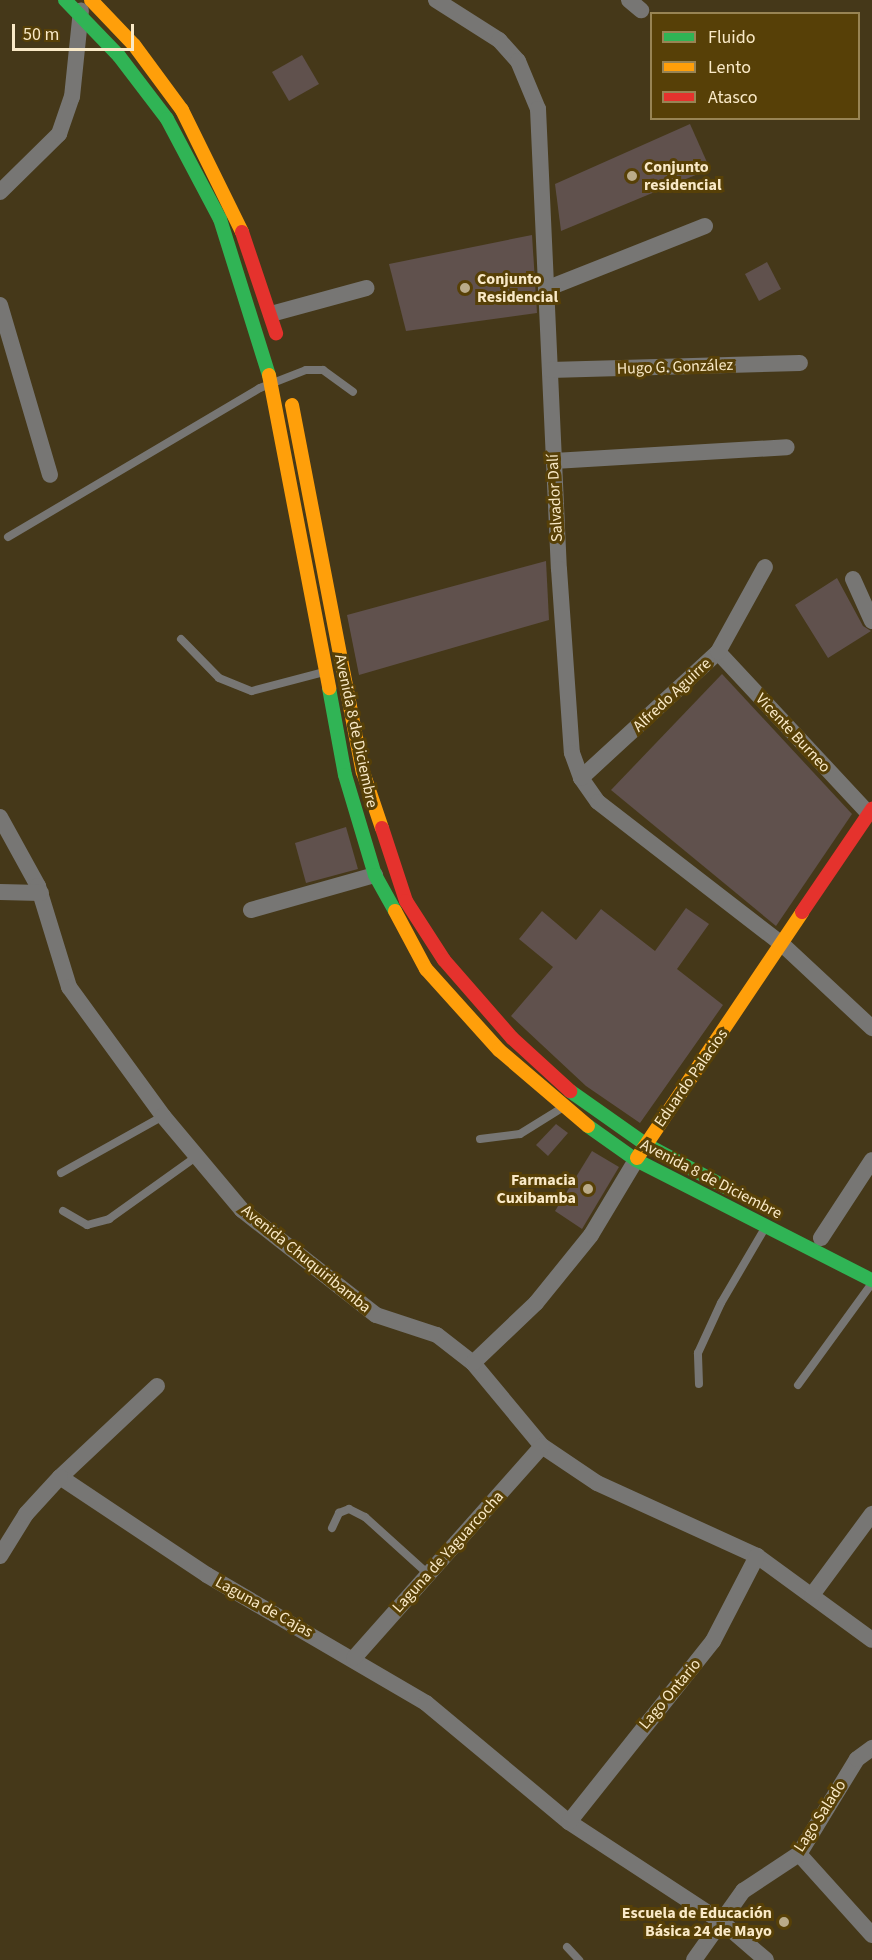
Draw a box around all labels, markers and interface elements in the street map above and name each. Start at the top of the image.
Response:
scale bar [15,12,136,50]
legend [650,12,860,120]
text: 50 m [23,22,59,47]
text: Fluido [708,25,755,50]
text: Lento [708,55,751,80]
text: Atasco [708,85,757,110]
place label: Conjunto residencial [644,157,722,195]
marker: Conjunto residencial [625,169,639,183]
place label: Conjunto Residencial [477,269,558,307]
marker: Conjunto Residencial [458,281,472,295]
street label: Hugo G. González [616,355,734,379]
street label: Salvador Dalí [543,453,567,543]
street label: Avenida 8 de Diciembre [330,653,382,809]
street label: Alfredo Aguirre [629,654,715,736]
street label: Vicente Burneo [751,689,835,777]
street label: Eduardo Palacios [650,1025,732,1131]
street label: Avenida 8 de Diciembre [637,1135,785,1223]
place label: Farmacia Cuxibamba [497,1170,576,1208]
marker: Farmacia Cuxibamba [581,1182,595,1196]
street label: Avenida Chuquiribamba [237,1201,375,1317]
street label: Laguna de Yaguarcocha [388,1487,508,1617]
street label: Laguna de Cajas [212,1572,316,1642]
street label: Lago Ontario [635,1655,705,1733]
street label: Lago Salado [790,1776,850,1856]
place label: Escuela de Educación Básica 24 de Mayo [622,1903,772,1941]
marker: Escuela de Educación Básica 24 de Mayo [777,1915,791,1929]

